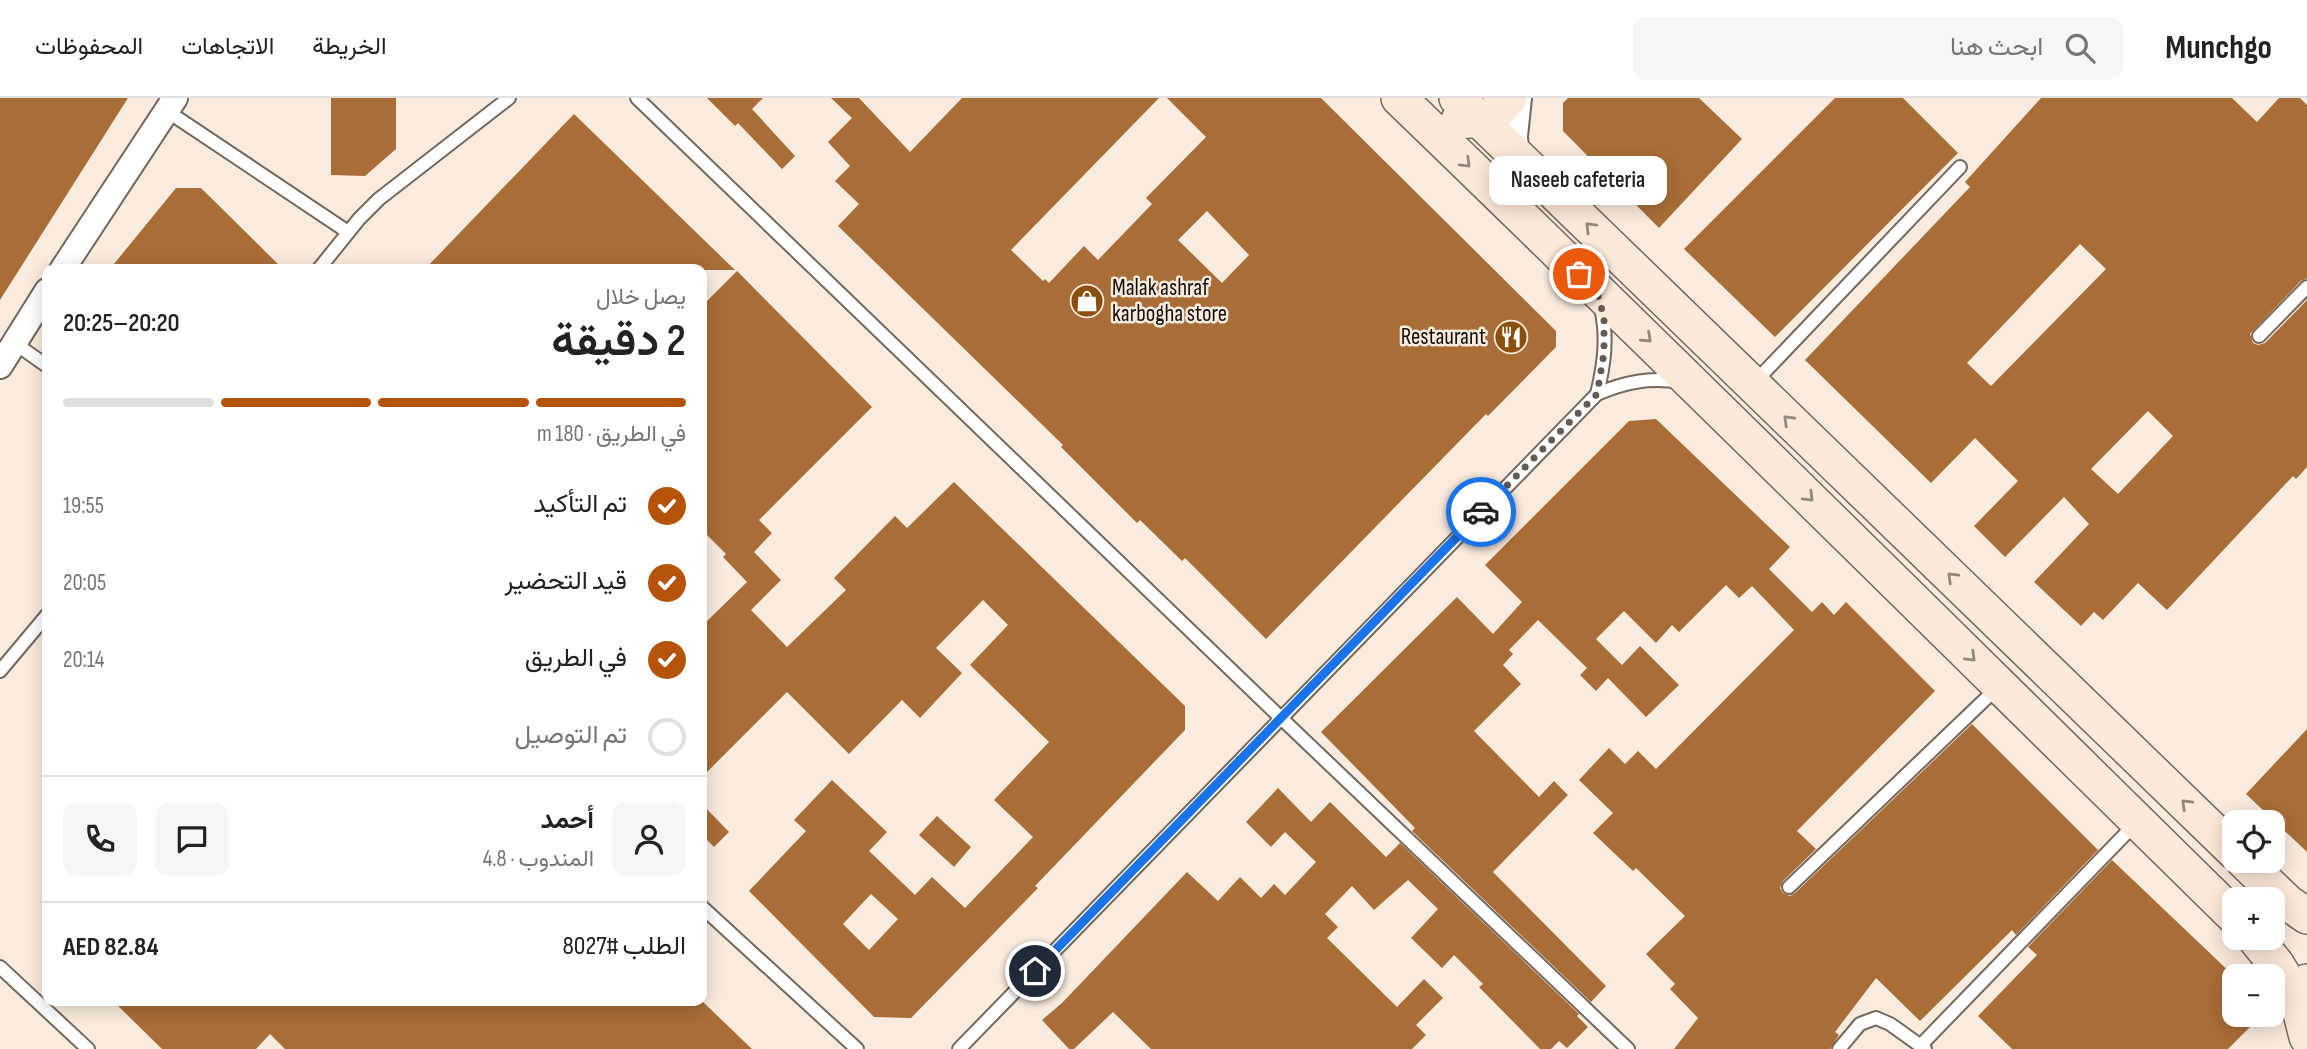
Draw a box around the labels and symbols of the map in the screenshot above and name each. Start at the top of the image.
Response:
one-way arrow [1457,154,1470,167]
callout: Naseeb cafeteria [1490,155,1668,204]
one-way arrow [1585,222,1598,235]
pin [1549,244,1609,304]
place label: Malak ashraf karbogha store [1112,274,1227,328]
shop icon: Malak ashraf karbogha store [1068,282,1106,320]
restaurant icon: Restaurant [1492,318,1530,356]
place label: Restaurant [1401,323,1486,351]
one-way arrow [1638,330,1651,343]
one-way arrow [1784,415,1797,428]
courier [1446,477,1516,547]
one-way arrow [1801,489,1814,502]
one-way arrow [1947,573,1960,586]
one-way arrow [1963,649,1976,662]
one-way arrow [2181,800,2194,813]
pin [1005,941,1065,1001]

